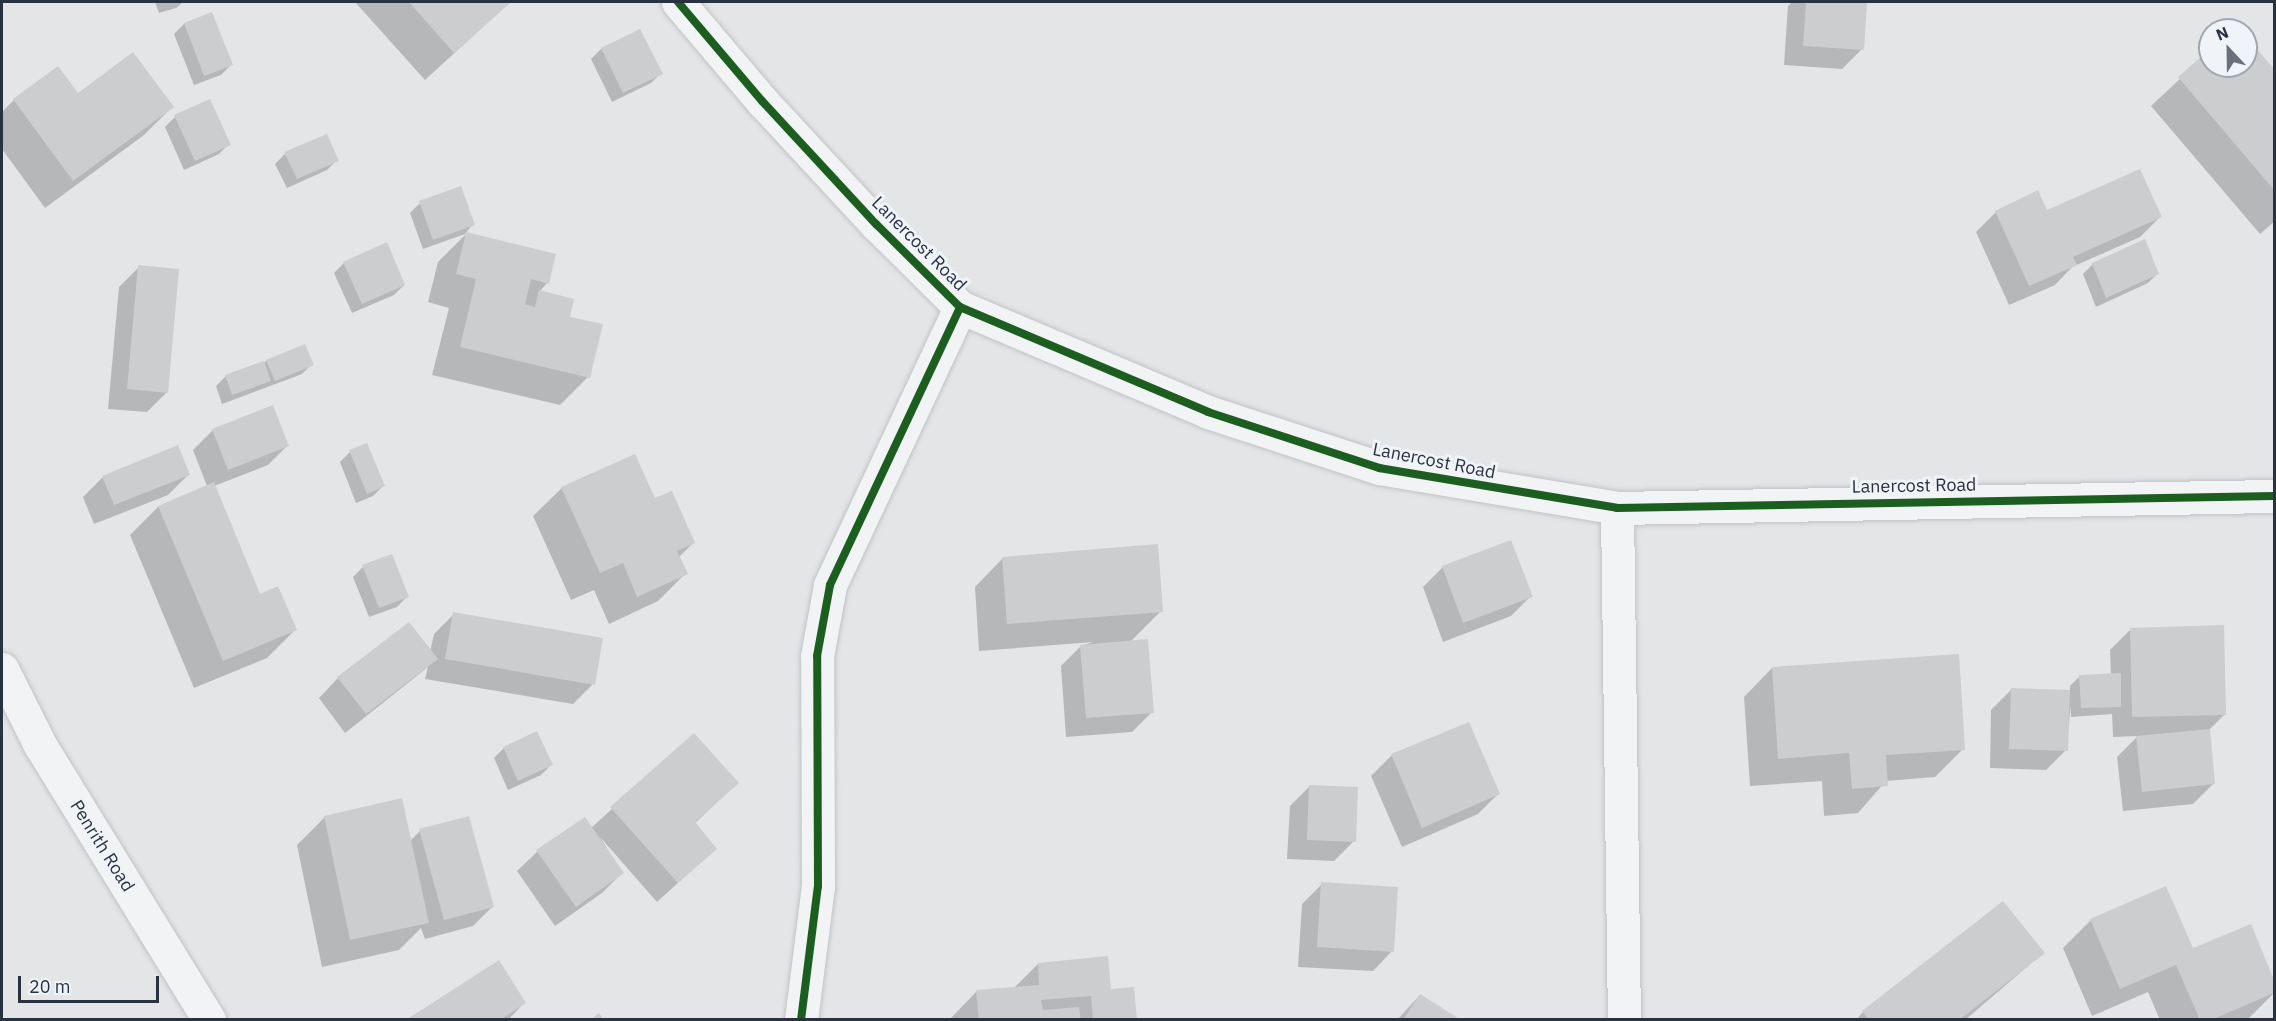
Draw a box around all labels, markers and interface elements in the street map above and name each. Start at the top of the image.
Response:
north arrow [2198,18,2258,78]
text: N [2213,22,2231,45]
street label: Lanercost Road [867,192,971,296]
street label: Lanercost Road [1371,438,1497,484]
street label: Lanercost Road [1851,474,1977,498]
street label: Penrith Road [65,796,139,896]
scale bar [21,964,162,1002]
text: 20 m [29,975,71,998]

